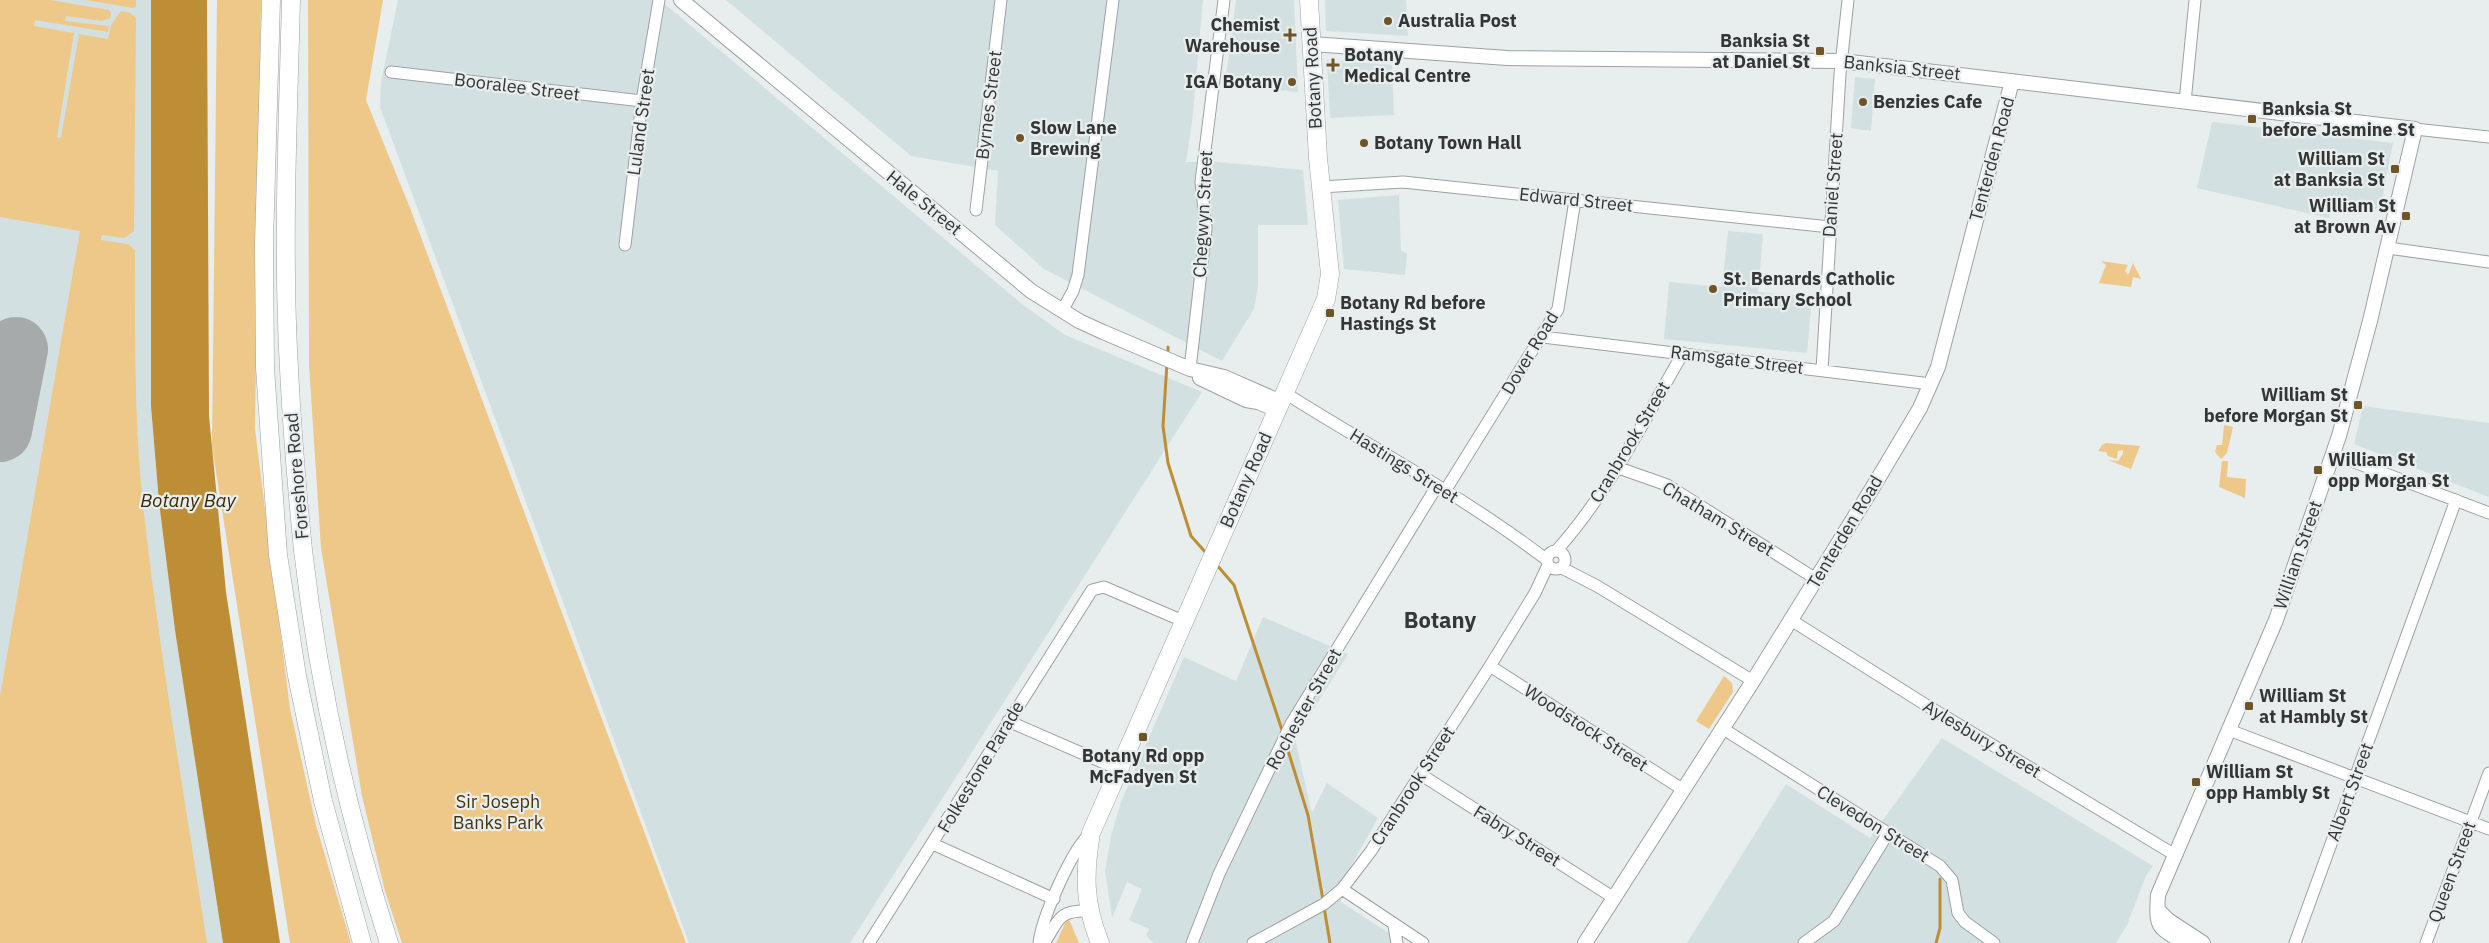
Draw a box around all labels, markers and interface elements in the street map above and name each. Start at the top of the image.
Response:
place label: Australia Post [1398,9,1517,32]
place label: Chemist Warehouse [1185,13,1280,57]
marker: Australia Post [1382,15,1394,27]
street label: Botany Road [1298,26,1327,130]
marker: Chemist Warehouse [1284,29,1296,41]
place label: Banksia St at Daniel St [1712,29,1810,73]
place label: Botany Medical Centre [1344,43,1471,87]
marker: Banksia St at Daniel St [1814,45,1826,57]
street label: Byrnes Street [970,49,1007,161]
street label: Banksia Street [1842,50,1962,85]
marker: Botany Medical Centre [1326,58,1340,72]
street label: Booralee Street [453,67,581,106]
street label: Luland Street [622,67,659,177]
place label: IGA Botany [1185,70,1282,93]
marker: IGA Botany [1286,76,1298,88]
place label: Benzies Cafe [1873,90,1982,113]
street label: Tenterden Road [1964,94,2019,224]
marker: Benzies Cafe [1857,96,1869,108]
place label: Banksia St before Jasmine St [2262,97,2415,141]
marker: Banksia St before Jasmine St [2246,113,2258,125]
place label: Slow Lane Brewing [1030,116,1117,160]
place label: Botany Town Hall [1374,131,1522,154]
marker: Slow Lane Brewing [1014,132,1026,144]
street label: Daniel Street [1817,132,1848,238]
marker: Botany Town Hall [1358,137,1370,149]
place label: William St at Banksia St [2274,147,2385,191]
street label: Chegwyn Street [1188,150,1217,278]
marker: William St at Banksia St [2389,163,2401,175]
street label: Hale Street [882,165,967,240]
street label: Edward Street [1518,182,1634,217]
place label: William St at Brown Av [2294,194,2396,238]
marker: William St at Brown Av [2400,210,2412,222]
place label: St. Benards Catholic Primary School [1723,267,1895,311]
marker: St. Benards Catholic Primary School [1707,283,1719,295]
place label: Botany Rd before Hastings St [1340,291,1486,335]
marker: Botany Rd before Hastings St [1324,307,1336,319]
street label: Dover Road [1496,307,1563,398]
street label: Ramsgate Street [1669,340,1805,379]
street label: Cranbrook Street [1584,377,1675,507]
place label: William St before Morgan St [2204,383,2348,427]
marker: William St before Morgan St [2352,399,2364,411]
street label: Foreshore Road [280,412,314,540]
street label: Hastings Street [1346,423,1463,508]
street label: Botany Road [1214,428,1277,531]
place label: William St opp Morgan St [2328,448,2449,492]
marker: William St opp Morgan St [2312,464,2324,476]
street label: Tenterden Road [1802,471,1887,593]
street label: Chatham Street [1658,476,1778,561]
water label: Botany Bay [140,488,237,512]
street label: William Street [2268,497,2327,612]
district label: Botany [1404,605,1477,634]
street label: Rochester Street [1261,644,1346,774]
street label: Woodstock Street [1520,679,1653,776]
place label: William St at Hambly St [2259,684,2368,728]
street label: Aylesbury Street [1919,694,2046,783]
street label: Folkestone Parade [932,697,1029,837]
marker: William St at Hambly St [2243,700,2255,712]
street label: Cranbrook Street [1365,722,1460,850]
marker: Botany Rd opp McFadyen St [1137,731,1149,743]
street label: Albert Street [2321,739,2378,844]
place label: Botany Rd opp McFadyen St [1082,744,1204,788]
place label: William St opp Hambly St [2206,760,2330,804]
marker: William St opp Hambly St [2190,776,2202,788]
street label: Clevedon Street [1813,780,1934,867]
park label: Sir Joseph Banks Park [453,790,544,834]
street label: Fabry Street [1469,800,1565,872]
street label: Queen Street [2422,818,2481,926]

